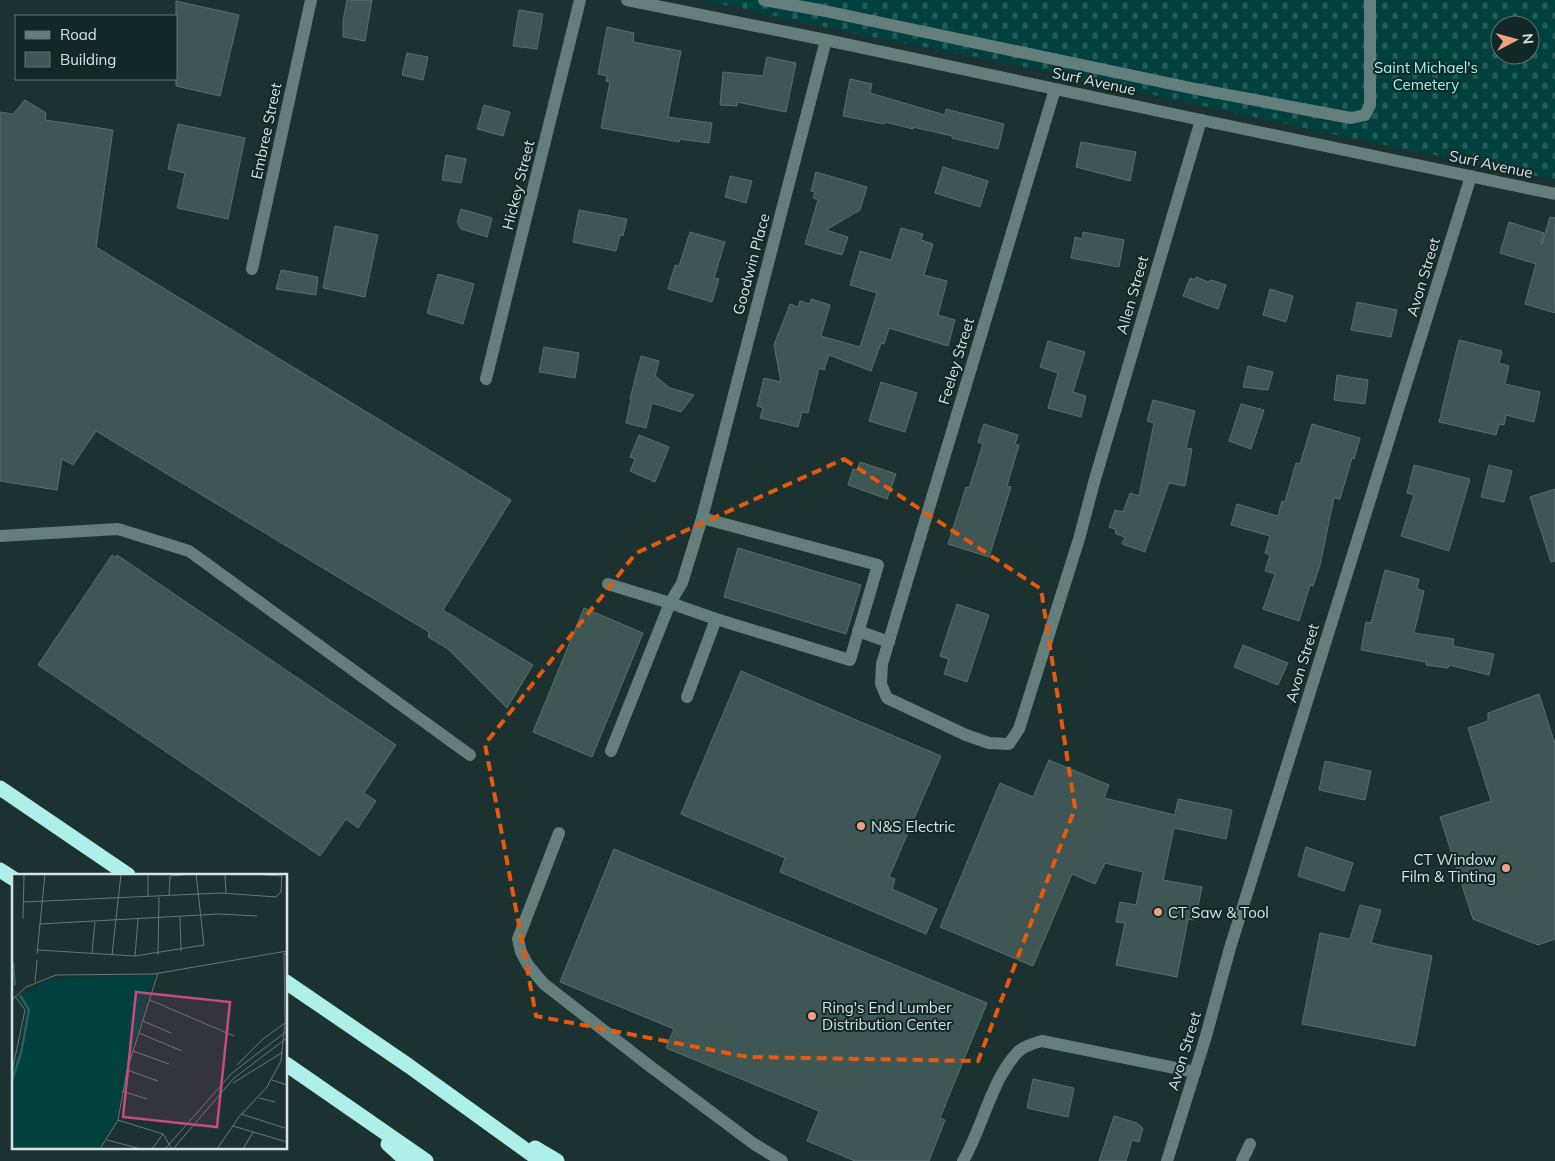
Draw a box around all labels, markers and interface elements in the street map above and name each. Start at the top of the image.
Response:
legend [15,15,178,80]
north arrow [1490,15,1540,65]
text: Road [60,25,97,44]
text: N [1518,32,1537,45]
text: Building [60,50,116,69]
park label: Saint Michael's Cemetery [1374,58,1478,94]
street label: Surf Avenue [1050,63,1138,99]
street label: Embree Street [247,81,285,181]
street label: Hickey Street [498,138,538,232]
street label: Surf Avenue [1447,146,1535,182]
street label: Goodwin Place [728,211,774,317]
street label: Avon Street [1402,235,1444,319]
street label: Allen Street [1112,254,1152,336]
street label: Feeley Street [934,315,978,407]
street label: Avon Street [1281,621,1323,705]
place label: N&S Electric [871,817,955,836]
marker: N&S Electric [855,820,867,832]
place label: CT Window Film & Tinting [1401,850,1496,886]
marker: CT Window Film & Tinting [1500,862,1512,874]
inset map [12,874,288,1148]
place label: CT Saw & Tool [1168,903,1269,922]
marker: CT Saw & Tool [1152,906,1164,918]
place label: Ring's End Lumber Distribution Center [822,998,952,1034]
street label: Avon Street [1163,1009,1205,1093]
marker: Ring's End Lumber Distribution Center [806,1010,818,1022]

